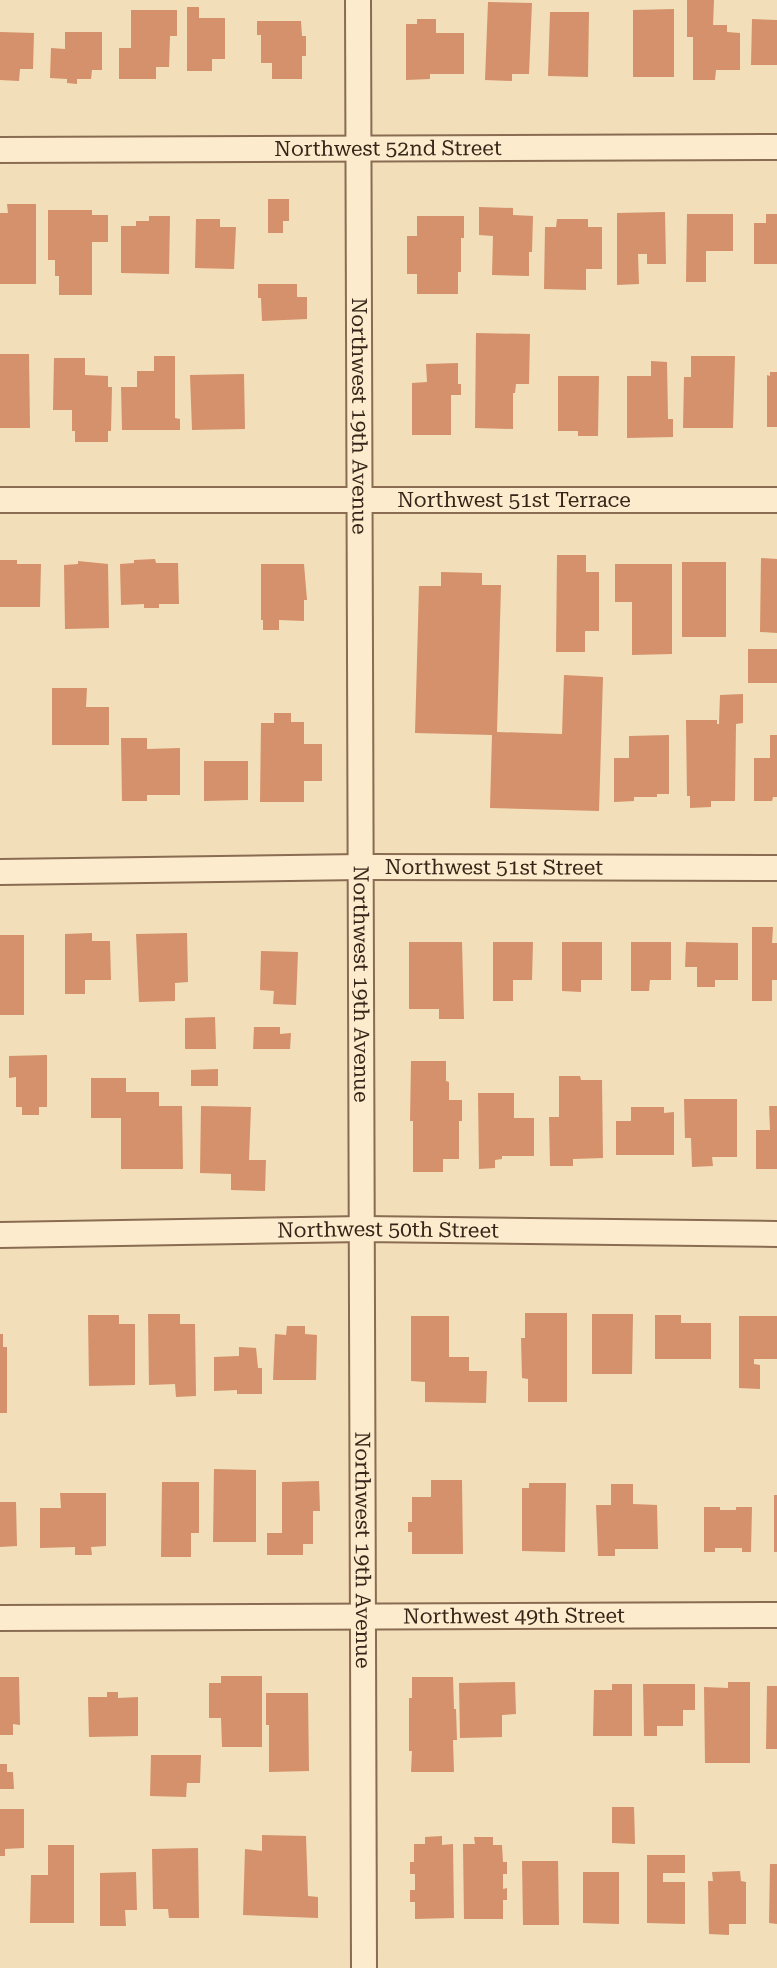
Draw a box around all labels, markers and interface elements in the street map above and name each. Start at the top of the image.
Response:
street label: Northwest 52nd Street [274,136,502,161]
street label: Northwest 19th Avenue [347,298,372,534]
street label: Northwest 51st Terrace [397,488,631,512]
street label: Northwest 51st Street [385,855,603,880]
street label: Northwest 19th Avenue [349,866,373,1102]
street label: Northwest 50th Street [277,1217,499,1243]
street label: Northwest 19th Avenue [350,1432,375,1668]
street label: Northwest 49th Street [403,1604,625,1628]

